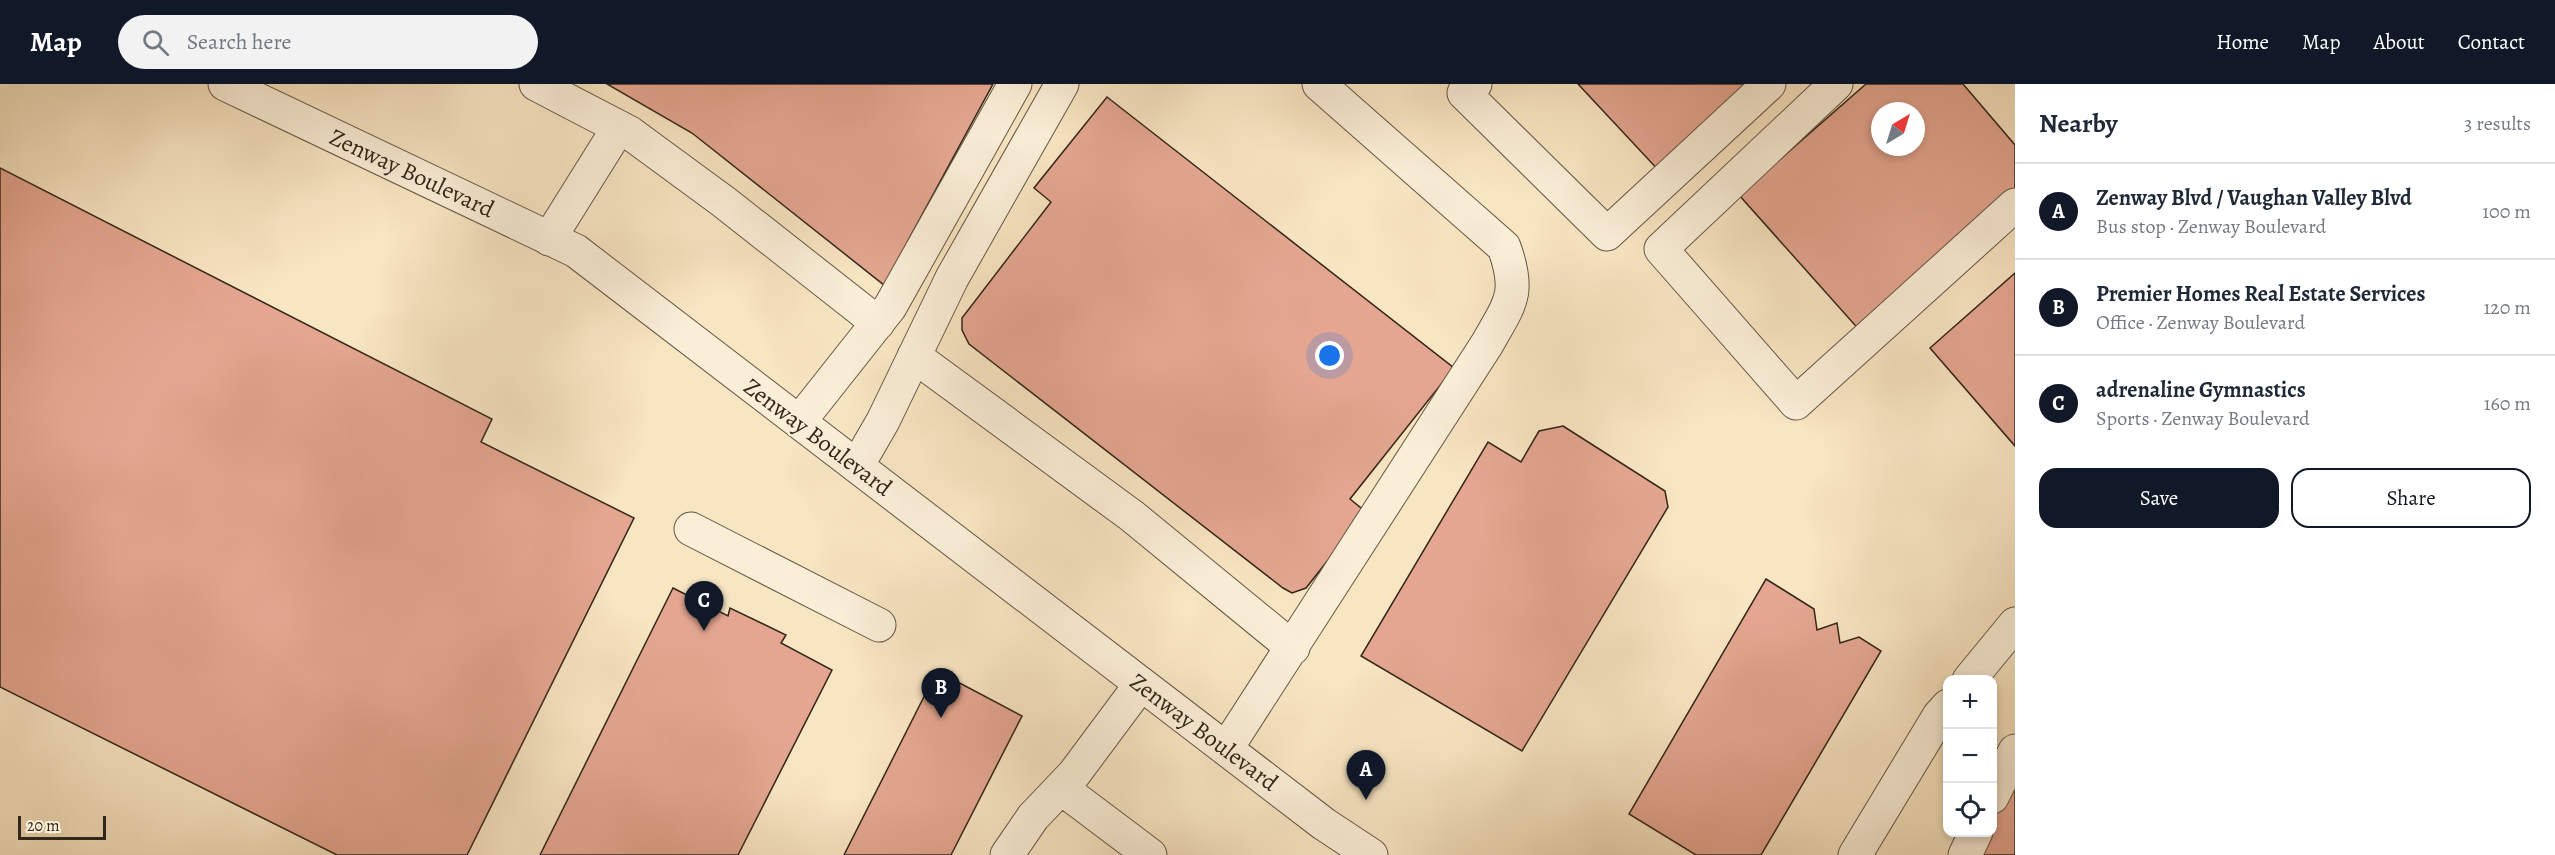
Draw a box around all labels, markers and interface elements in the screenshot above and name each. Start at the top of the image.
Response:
search box [118,15,538,69]
text: Map [30,23,82,61]
icon: search [139,26,172,59]
text: Search here [187,27,291,57]
text: Home [2216,28,2269,56]
text: Map [2302,28,2340,56]
text: About [2373,28,2425,56]
text: Contact [2458,28,2525,56]
north arrow [1871,102,1925,156]
text: Nearby [2039,106,2118,141]
text: 3 results [2464,110,2531,137]
street label: Zenway Boulevard [324,121,500,225]
text: Zenway Blvd / Vaughan Valley Blvd [2096,183,2412,213]
text: A [2052,198,2065,225]
text: 100 m [2482,198,2531,225]
text: Bus stop · Zenway Boulevard [2096,213,2326,240]
text: Premier Homes Real Estate Services [2096,279,2425,309]
text: B [2052,294,2065,321]
text: 120 m [2483,294,2531,321]
text: Office · Zenway Boulevard [2096,309,2305,336]
your location [1315,341,1344,370]
street label: Zenway Boulevard [737,371,899,503]
text: adrenaline Gymnastics [2096,375,2306,405]
text: C [2052,390,2065,417]
text: 160 m [2484,390,2531,417]
text: Sports · Zenway Boulevard [2096,405,2310,432]
button: Save [2039,468,2279,528]
button: Share [2291,468,2531,528]
pin: C [684,582,724,631]
street label: Zenway Boulevard [1123,666,1285,798]
pin: B [922,668,960,718]
map controls [1943,675,1997,837]
button: + [1943,675,1997,729]
button: − [1943,729,1997,783]
pin: A [1346,750,1386,800]
button: locate [1943,783,1997,837]
scale bar [18,813,106,840]
text: 20 m [27,815,60,837]

